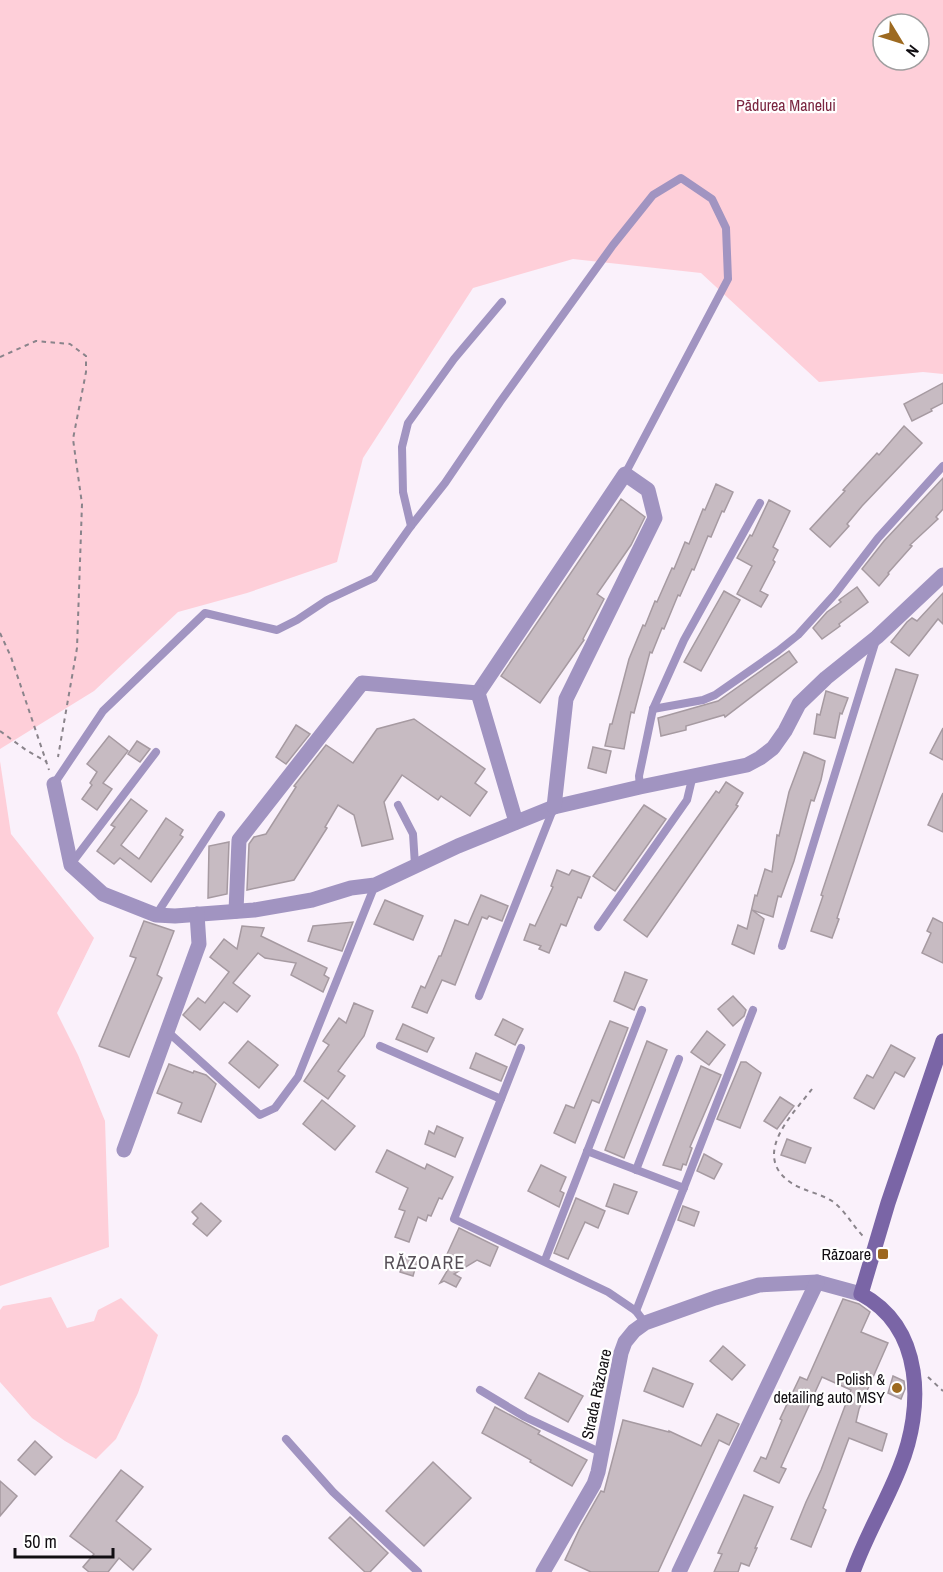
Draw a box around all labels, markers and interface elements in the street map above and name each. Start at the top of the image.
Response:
north arrow [871,12,931,72]
text: N [901,41,924,62]
park label: Pădurea Manelui [736,94,836,116]
place label: Răzoare [821,1243,871,1265]
marker: Răzoare [876,1247,890,1261]
district label: RĂZOARE [384,1250,466,1275]
street label: Strada Răzoare [576,1347,616,1441]
place label: Polish & detailing auto MSY [773,1368,885,1408]
marker: Polish & detailing auto MSY [890,1381,904,1395]
scale bar [15,1521,112,1559]
text: 50 m [24,1529,57,1554]

